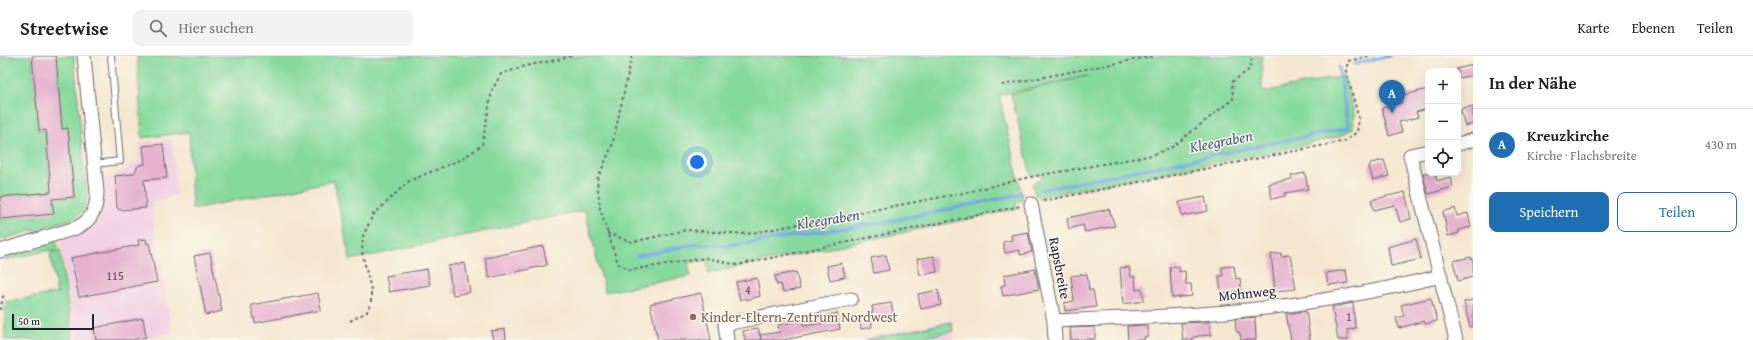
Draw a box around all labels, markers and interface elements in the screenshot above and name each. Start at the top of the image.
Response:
search box [133,10,413,46]
text: Streetwise [20,14,109,42]
icon: search [147,17,169,39]
text: Hier suchen [179,17,254,38]
text: Karte [1577,18,1610,38]
text: Ebenen [1632,18,1675,38]
text: Teilen [1697,18,1733,38]
map controls [1425,68,1461,176]
button: + [1425,68,1461,104]
text: In der Nähe [1489,70,1577,95]
pin: A [1379,80,1405,113]
button: − [1425,104,1461,140]
water label: Kleegraben [1187,125,1255,158]
text: Kreuzkirche [1527,125,1609,146]
text: A [1498,135,1506,154]
text: 430 m [1705,135,1737,154]
button: locate [1425,140,1461,176]
text: Kirche · Flachsbreite [1527,146,1637,165]
your location [687,152,707,172]
button: Speichern [1489,192,1609,232]
button: Teilen [1617,192,1737,232]
water label: Kleegraben [794,204,862,235]
street label: Rapsbreite [1044,235,1076,301]
house number: 115 [106,267,124,284]
street label: Mohnweg [1217,280,1277,306]
house number: 4 [745,281,751,298]
place label: Kinder-Eltern-Zentrum Nordwest [701,307,898,327]
house number: 1 [1346,308,1352,325]
scale bar [12,312,94,331]
marker: Kinder-Eltern-Zentrum Nordwest [688,312,698,322]
text: 50 m [18,313,40,329]

